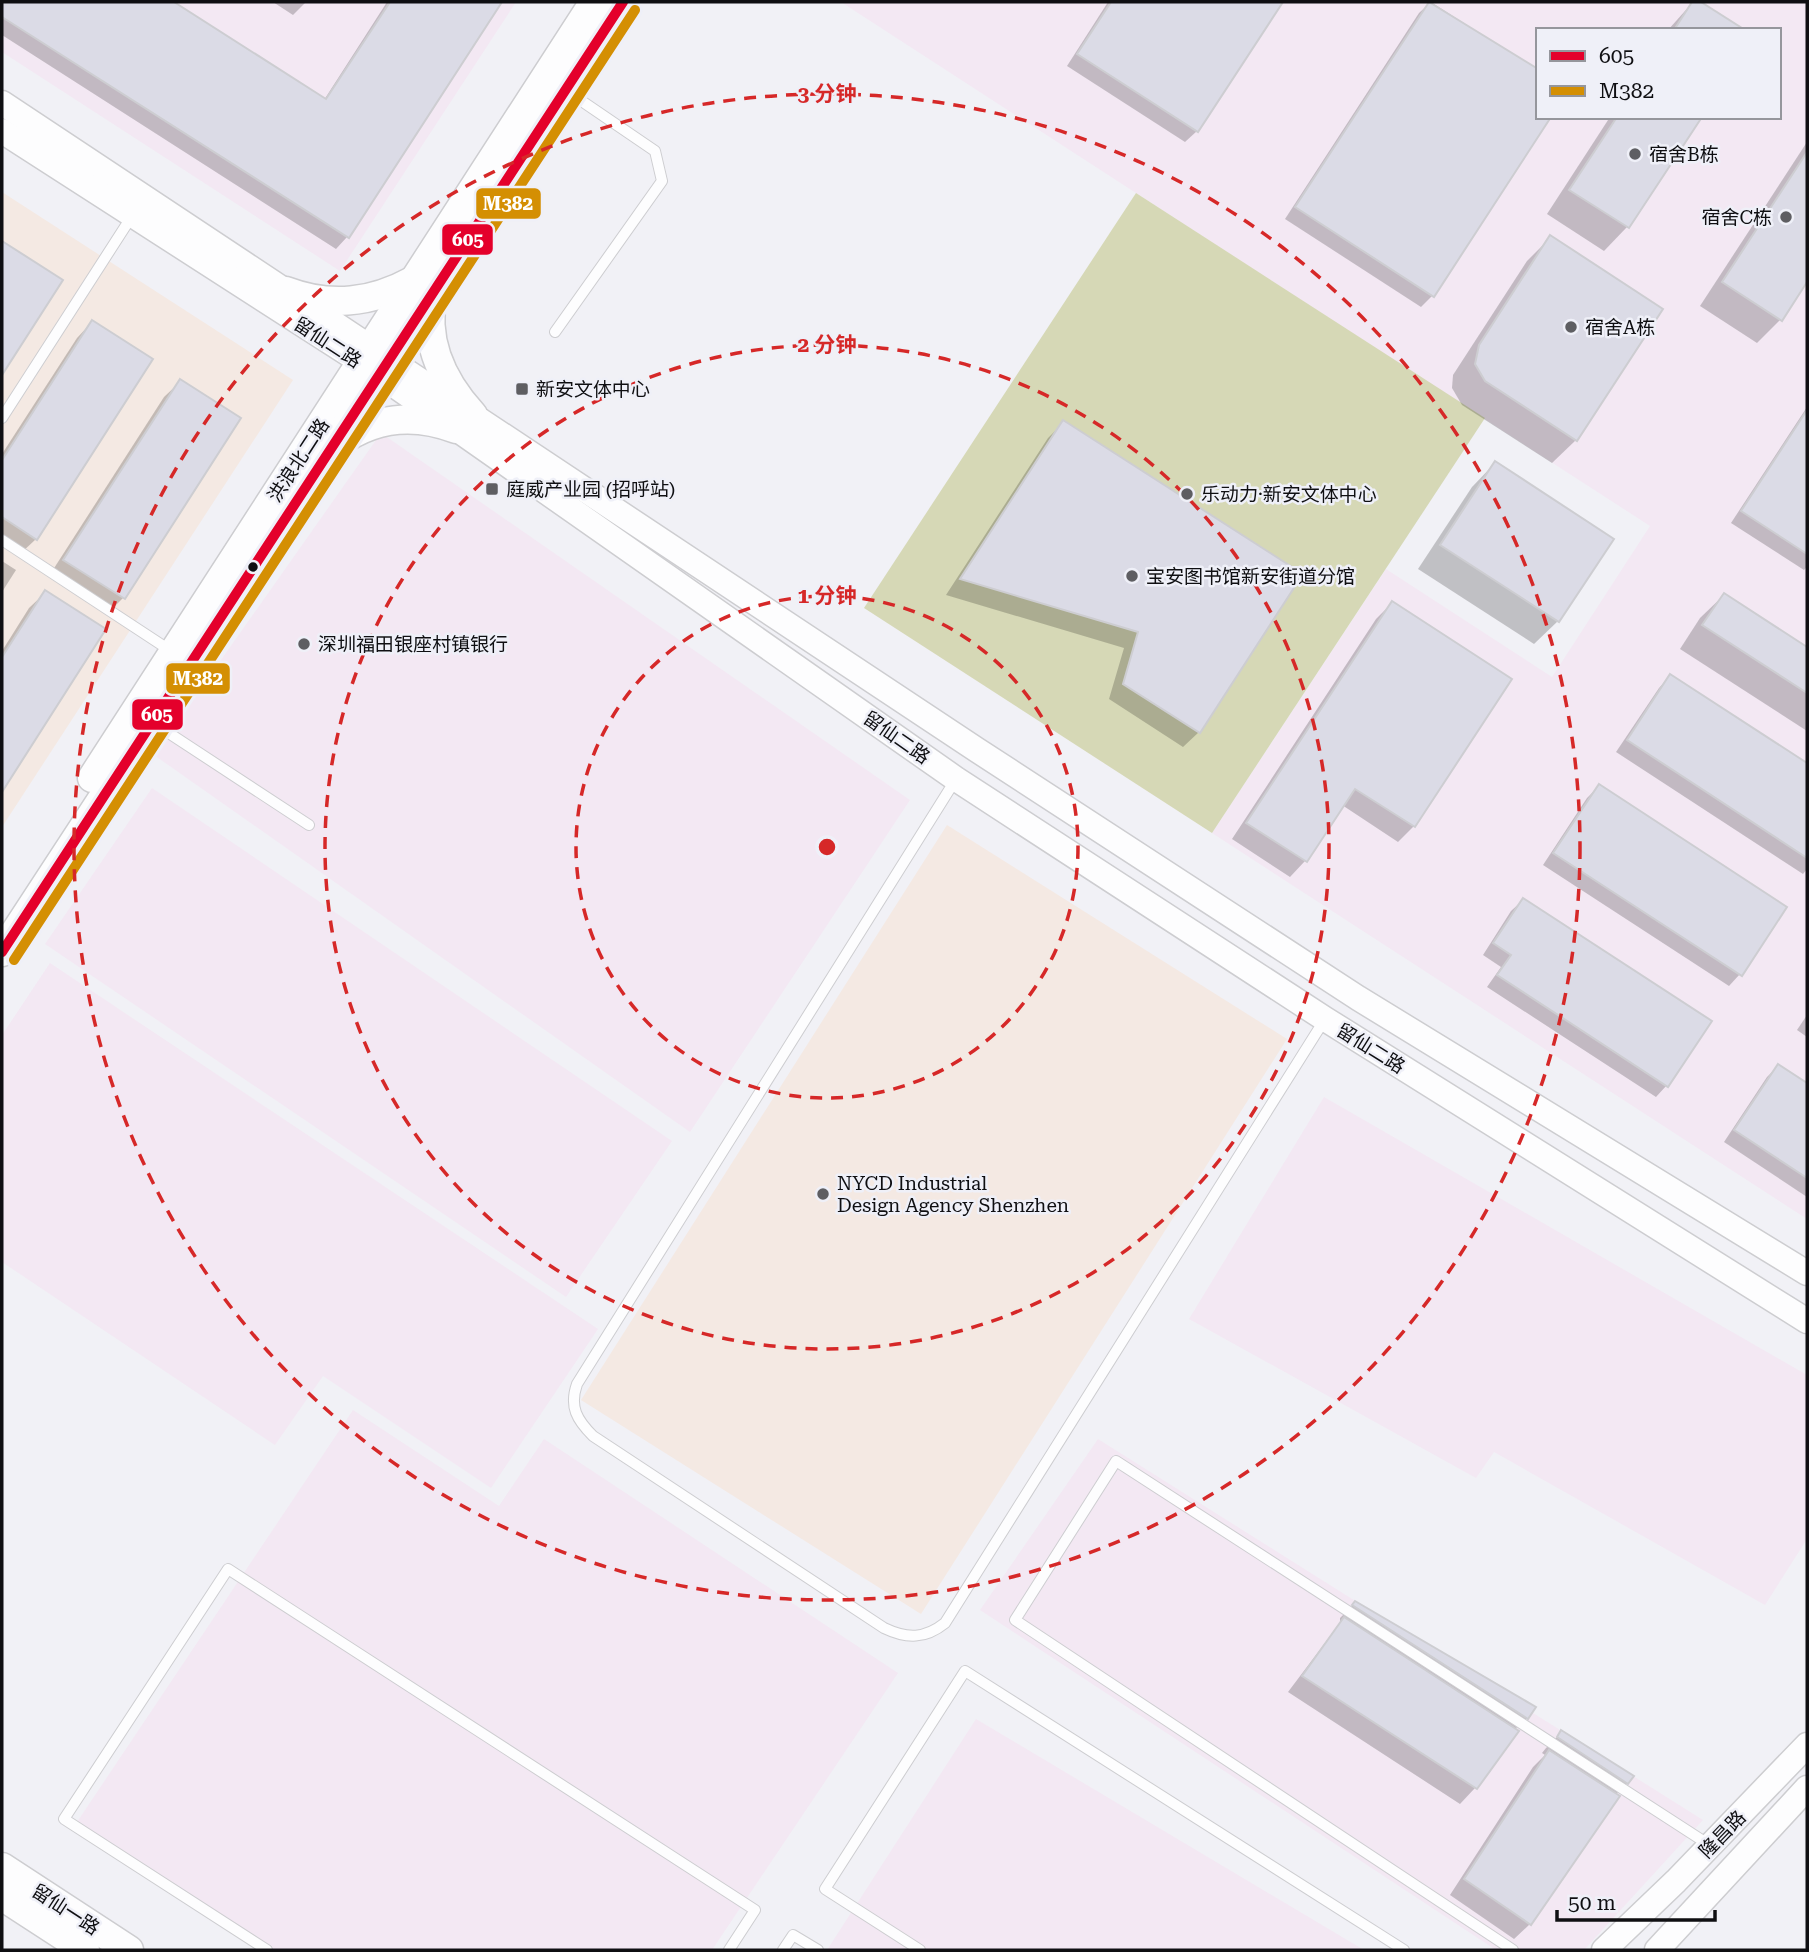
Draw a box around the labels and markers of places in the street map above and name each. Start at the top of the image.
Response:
place label: 宿舍B栋 [1649,143,1719,166]
marker: 宿舍B栋 [1627,146,1643,162]
place label: 宿舍C栋 [1701,206,1772,229]
marker: 宿舍C栋 [1778,209,1794,225]
place label: 宿舍A栋 [1585,316,1655,339]
marker: 宿舍A栋 [1563,319,1579,335]
place label: 新安文体中心 [536,378,650,401]
marker: 新安文体中心 [514,381,530,397]
place label: 庭威产业园 (招呼站) [506,478,675,501]
marker: 庭威产业园 (招呼站) [484,481,500,497]
place label: 乐动力·新安文体中心 [1201,483,1377,506]
marker: 乐动力·新安文体中心 [1179,486,1195,502]
unlabelled marker [246,560,260,574]
place label: 宝安图书馆新安街道分馆 [1146,565,1355,588]
marker: 宝安图书馆新安街道分馆 [1124,568,1140,584]
place label: 深圳福田银座村镇银行 [318,633,508,656]
marker: 深圳福田银座村镇银行 [296,636,312,652]
centre of rings [815,835,839,859]
place label: NYCD Industrial Design Agency Shenzhen [837,1172,1069,1217]
marker: NYCD Industrial Design Agency Shenzhen [815,1186,831,1202]

